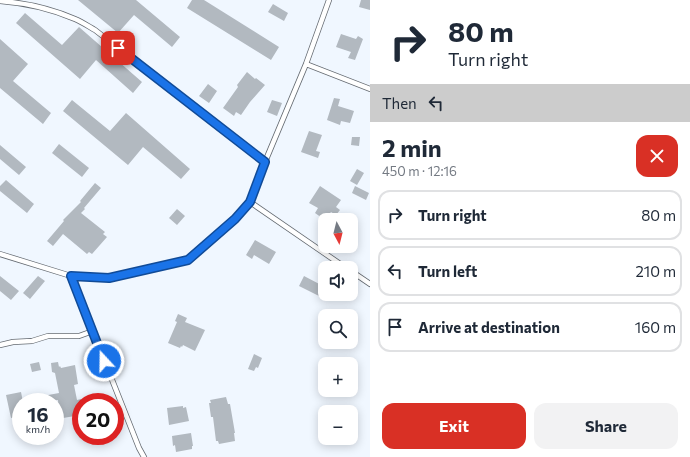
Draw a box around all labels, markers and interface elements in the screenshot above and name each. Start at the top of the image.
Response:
text: 80 m [448,14,514,48]
icon: right [382,16,434,68]
pin [101,31,135,65]
icon: arrive [107,37,129,59]
text: Turn right [448,48,528,70]
icon: left [425,92,447,114]
text: Then [382,94,417,112]
text: 2 min [382,133,442,162]
button: close [636,135,678,177]
text: 450 m · 12:16 [382,163,457,179]
icon: right [384,204,406,226]
text: Turn right [418,206,487,224]
text: 80 m [641,206,676,224]
north arrow [318,213,358,253]
map controls [318,213,358,445]
icon: left [384,260,406,282]
button: sound [318,261,358,301]
text: Turn left [418,262,477,280]
text: 210 m [636,262,676,280]
button: search [318,309,358,349]
icon: arrive [384,316,406,338]
text: Arrive at destination [418,318,560,336]
text: 160 m [635,318,676,336]
position arrow [83,340,125,382]
button: + [318,357,358,397]
speed limit sign: 20 [72,393,124,445]
text: 16 [27,402,49,426]
button: Exit [382,403,526,449]
button: Share [534,403,678,449]
button: − [318,405,358,445]
text: km/h [26,423,50,435]

